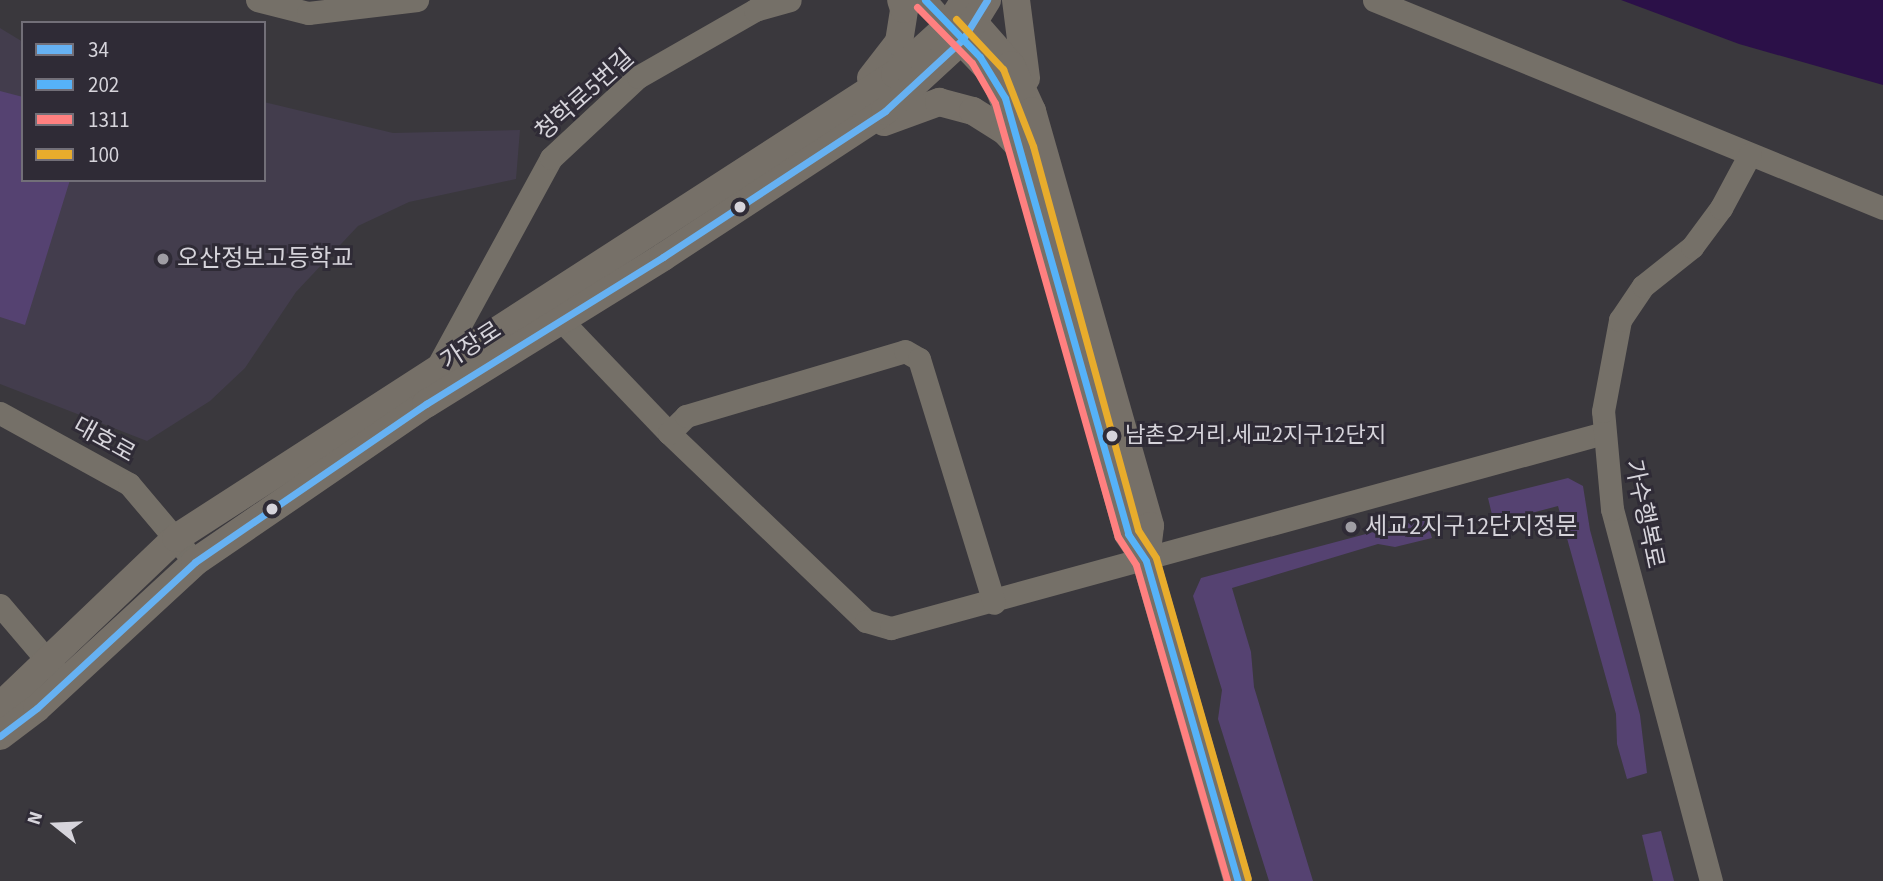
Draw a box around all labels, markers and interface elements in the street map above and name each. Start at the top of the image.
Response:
legend [21,21,266,182]
text: 34 [88,35,109,65]
street label: 청학로5번길 [530,43,640,147]
text: 202 [88,70,119,100]
text: 1311 [88,105,130,135]
text: 100 [88,140,119,170]
unlabelled marker [733,200,747,214]
place label: 오산정보고등학교 [177,245,354,273]
marker: 오산정보고등학교 [155,251,171,267]
street label: 가장로 [435,316,507,376]
street label: 대호로 [68,411,140,469]
place label: 남촌오거리.세교2지구12단지 [1125,423,1386,449]
marker: 남촌오거리.세교2지구12단지 [1105,429,1119,443]
street label: 가수행복로 [1618,457,1670,571]
unlabelled marker [265,502,279,516]
place label: 세교2지구12단지정문 [1365,513,1577,541]
marker: 세교2지구12단지정문 [1343,519,1359,535]
north arrow [21,790,91,860]
text: N [21,808,50,829]

